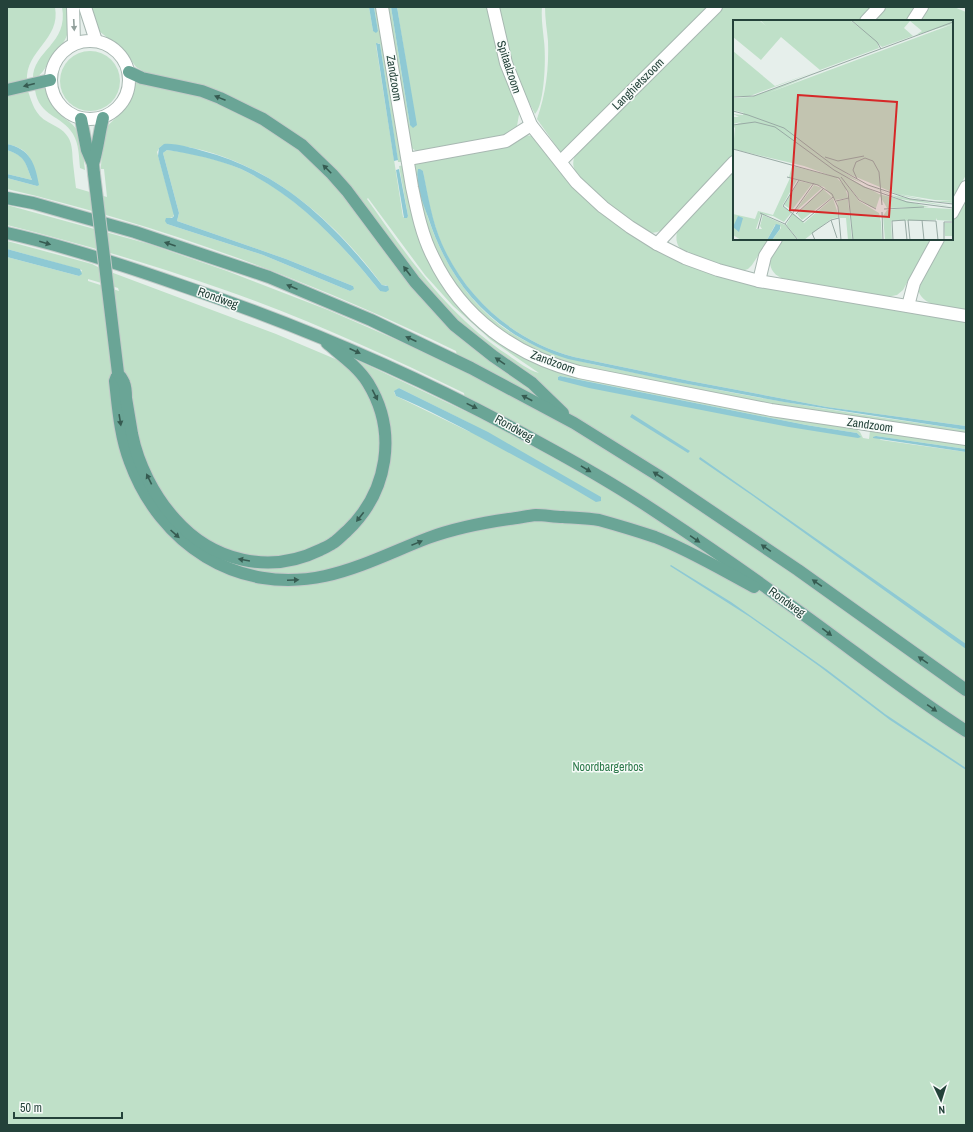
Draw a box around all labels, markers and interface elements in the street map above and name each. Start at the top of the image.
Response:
one-way arrow [71,19,78,31]
inset map [733,20,953,240]
street label: Spitaalzoom [493,39,525,95]
street label: Zandzoom [382,54,406,102]
street label: Langhietszoom [609,55,667,113]
one-way arrow [23,83,35,89]
one-way arrow [213,94,225,100]
one-way arrow [322,164,332,174]
one-way arrow [39,240,51,246]
one-way arrow [163,240,175,246]
one-way arrow [403,266,411,277]
street label: Rondweg [196,283,241,313]
one-way arrow [286,284,298,290]
one-way arrow [406,336,417,342]
street label: Zandzoom [528,347,578,377]
one-way arrow [349,348,361,354]
one-way arrow [495,357,505,365]
one-way arrow [371,389,378,401]
one-way arrow [521,395,533,401]
one-way arrow [466,403,478,410]
street label: Rondweg [492,411,537,445]
one-way arrow [117,414,123,426]
street label: Zandzoom [846,414,894,436]
one-way arrow [581,465,591,473]
one-way arrow [653,471,663,479]
one-way arrow [146,474,152,485]
one-way arrow [355,512,364,523]
one-way arrow [170,530,181,539]
one-way arrow [690,535,701,543]
one-way arrow [412,539,424,545]
one-way arrow [761,544,771,552]
one-way arrow [238,557,250,563]
one-way arrow [287,577,300,583]
one-way arrow [812,579,823,587]
street label: Rondweg [765,583,809,621]
one-way arrow [822,627,832,635]
one-way arrow [917,656,928,664]
one-way arrow [927,704,937,712]
park label: Noordbargerbos [572,759,644,775]
north arrow [921,1080,961,1120]
scale bar [14,1094,122,1120]
text: 50 m [20,1100,42,1116]
text: N [938,1103,945,1117]

